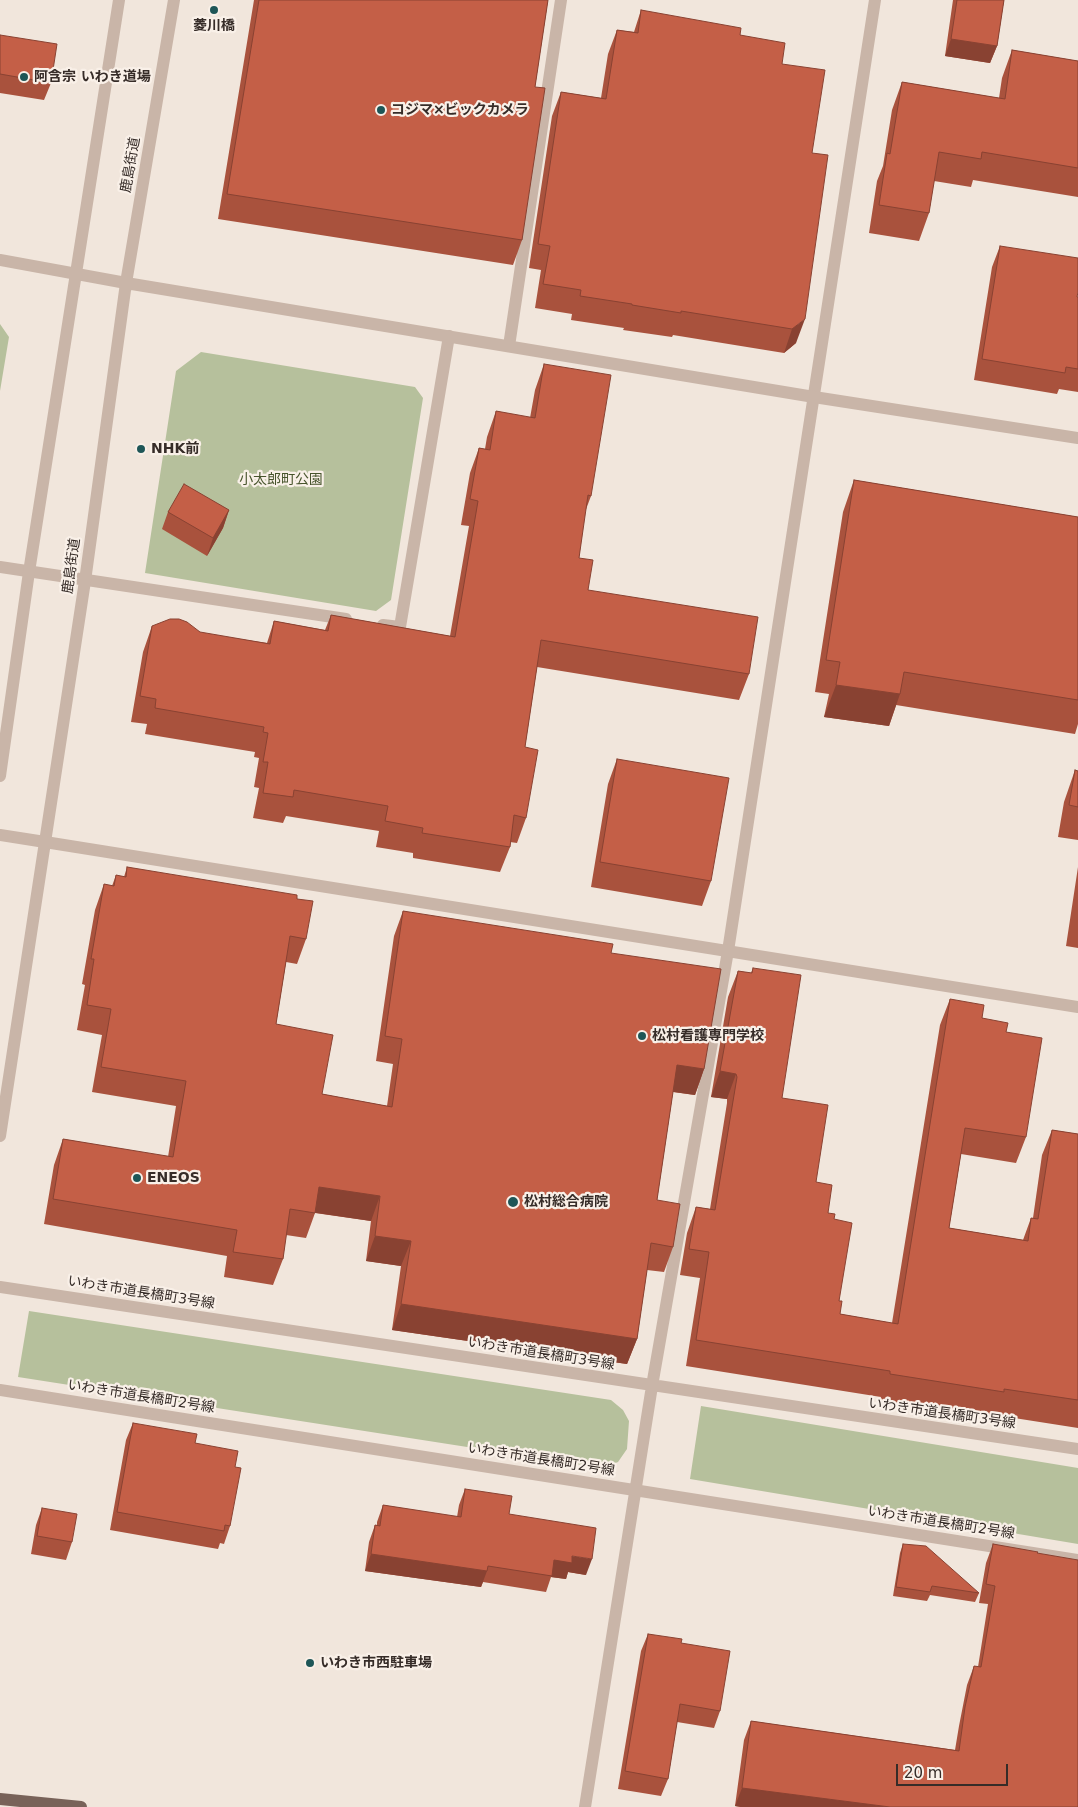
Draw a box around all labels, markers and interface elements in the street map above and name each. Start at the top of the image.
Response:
marker: 菱川橋 [208,4,220,16]
place label: 菱川橋 [193,18,235,34]
place label: 阿含宗 いわき道場 [34,69,151,85]
marker: 阿含宗 いわき道場 [18,71,30,83]
place label: コジマ×ビックカメラ [391,102,529,118]
marker: コジマ×ビックカメラ [375,104,387,116]
street label: 鹿島街道 [118,136,144,194]
place label: NHK前 [151,441,199,457]
marker: NHK前 [135,443,147,455]
park label: 小太郎町公園 [239,472,323,488]
street label: 鹿島街道 [60,537,84,595]
place label: 松村看護専門学校 [652,1028,764,1044]
marker: 松村看護専門学校 [636,1030,648,1042]
place label: ENEOS [147,1170,200,1186]
marker: ENEOS [131,1172,143,1184]
place label: 松村総合病院 [524,1194,608,1210]
marker: 松村総合病院 [506,1195,520,1209]
street label: いわき市道長橋町3号線 [66,1273,216,1313]
street label: いわき市道長橋町3号線 [466,1334,616,1374]
street label: いわき市道長橋町2号線 [66,1377,216,1417]
street label: いわき市道長橋町3号線 [867,1395,1017,1433]
street label: いわき市道長橋町2号線 [466,1440,616,1480]
street label: いわき市道長橋町2号線 [866,1503,1016,1543]
place label: いわき市西駐車場 [320,1655,432,1671]
marker: いわき市西駐車場 [304,1657,316,1669]
scale bar [898,1754,1010,1786]
text: 20 m [904,1764,942,1782]

